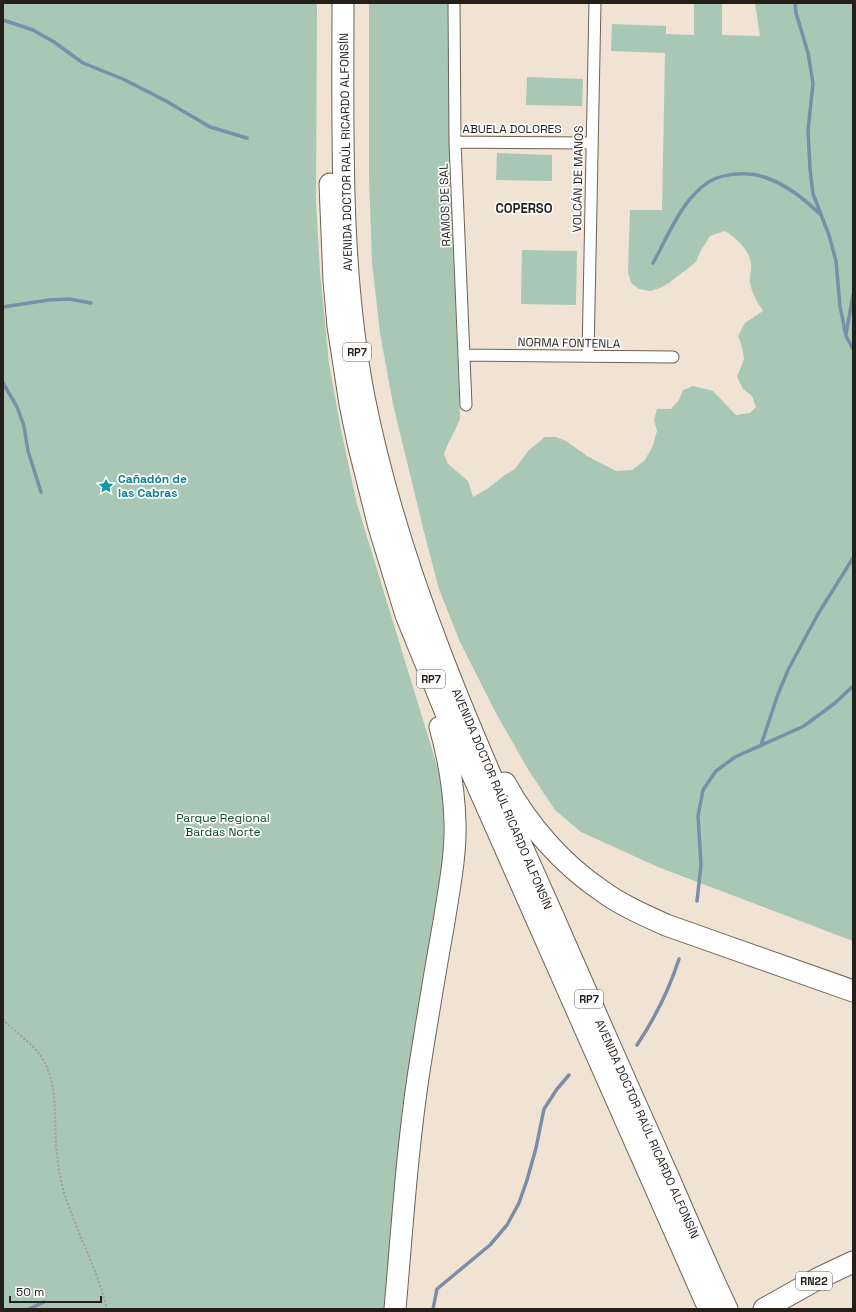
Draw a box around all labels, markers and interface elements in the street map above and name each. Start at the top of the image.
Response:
street label: AVENIDA DOCTOR RAÚL RICARDO ALFONSÍN [336,33,356,271]
street label: ABUELA DOLORES [462,121,562,137]
street label: VOLCÁN DE MANOS [569,125,587,233]
street label: RAMOS DE SAL [436,163,454,247]
district label: COPERSO [495,200,553,217]
street label: NORMA FONTENLA [518,334,621,352]
road number: RP7 [343,343,371,361]
place label: Cañadón de las Cabras [118,471,187,501]
place icon: Cañadón de las Cabras [97,477,115,495]
road number: RP7 [417,670,445,688]
street label: AVENIDA DOCTOR RAÚL RICARDO ALFONSÍN [448,686,556,912]
park label: Parque Regional Bardas Norte [176,810,270,840]
road number: RP7 [575,990,603,1008]
street label: AVENIDA DOCTOR RAÚL RICARDO ALFONSÍN [591,1017,703,1241]
road number: RN22 [796,1272,832,1290]
scale bar [10,1278,101,1304]
text: 50 m [16,1284,44,1300]

